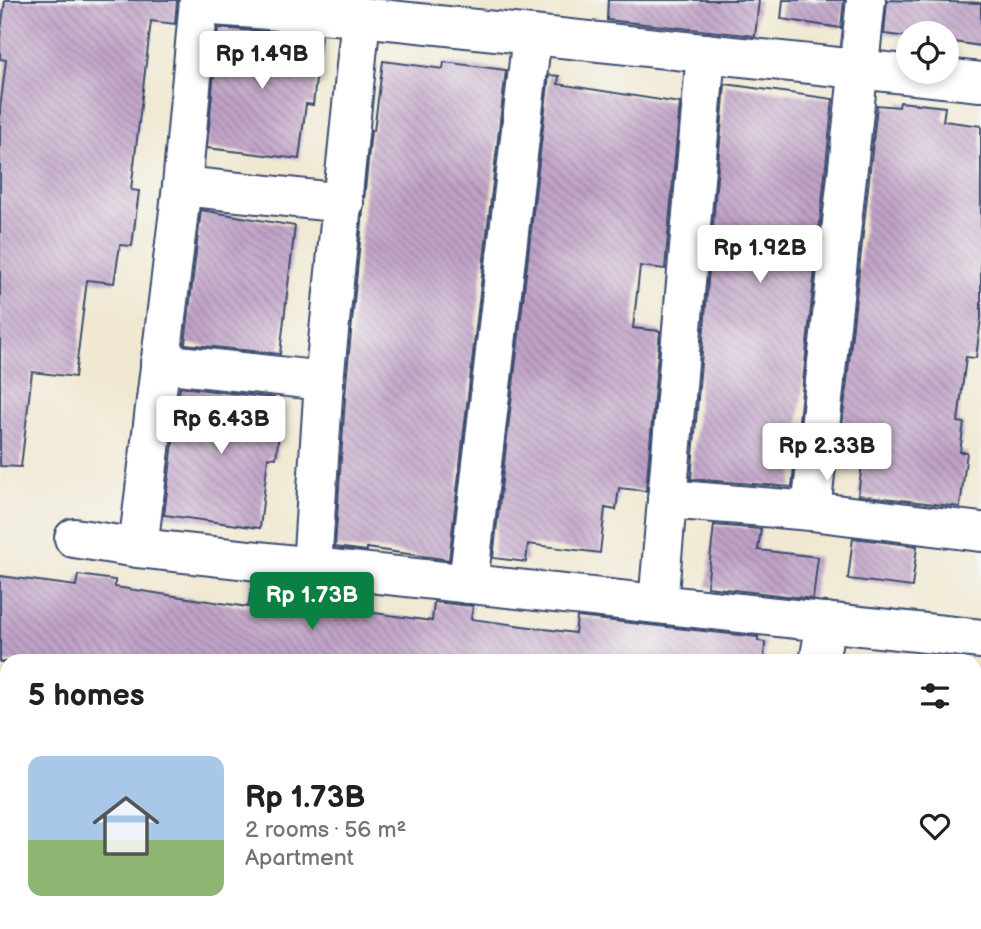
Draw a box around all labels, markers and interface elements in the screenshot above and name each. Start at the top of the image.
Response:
map controls [896,21,959,84]
button: locate [896,21,959,84]
pin: Rp 1.49B [190,32,334,91]
text: Rp 1.49B [215,40,309,68]
pin: Rp 1.92B [688,226,832,285]
text: Rp 1.92B [713,234,807,262]
pin: Rp 6.43B [149,396,293,456]
text: Rp 6.43B [172,405,270,433]
pin: Rp 2.33B [755,424,899,483]
text: Rp 2.33B [778,432,876,460]
pin: Rp 1.73B [240,572,384,632]
text: Rp 1.73B [266,581,358,609]
icon: filters [916,677,954,715]
text: 5 homes [28,678,145,714]
text: Rp 1.73B [245,780,365,816]
icon: home [84,784,168,868]
icon: heart [916,807,954,845]
text: 2 rooms · 56 m² [245,816,407,844]
text: Apartment [245,844,354,872]

